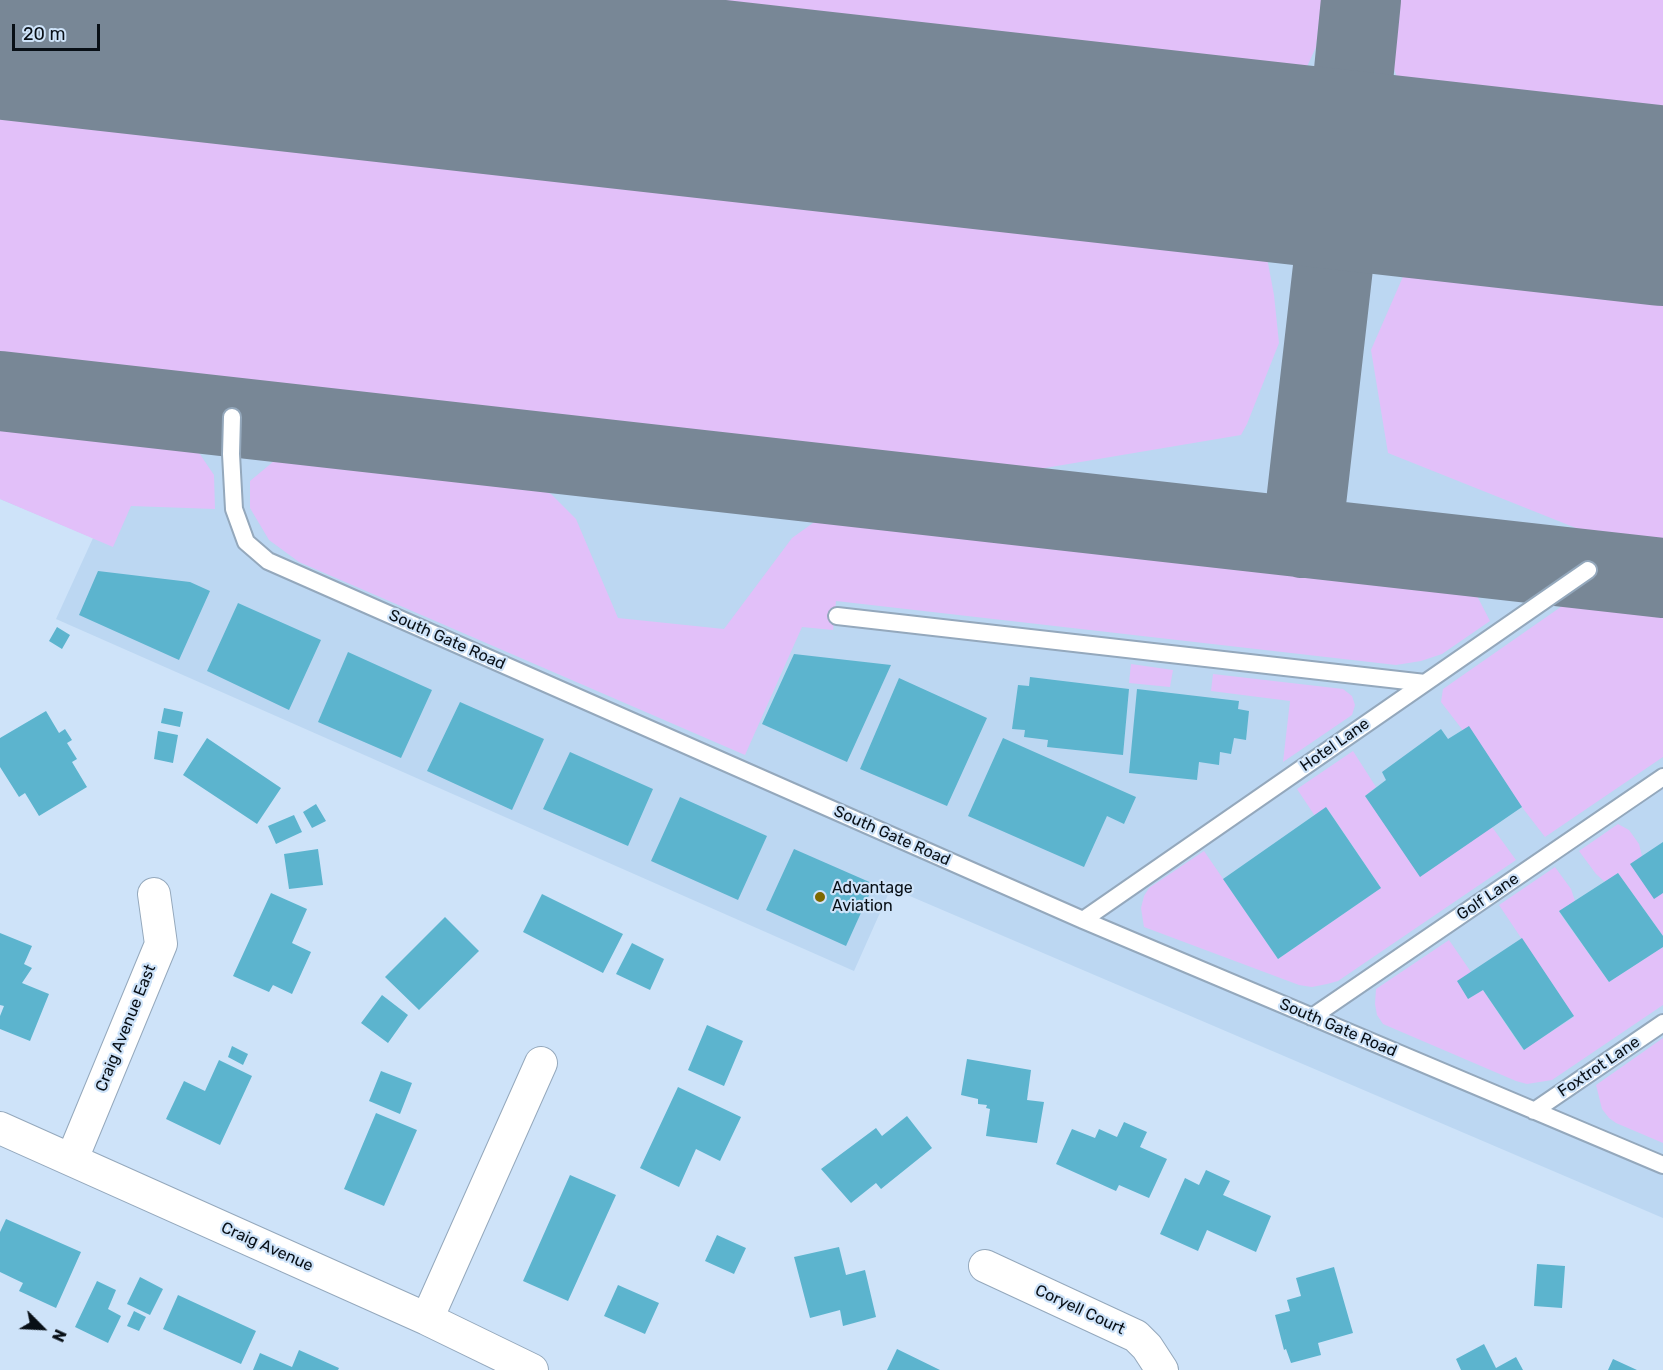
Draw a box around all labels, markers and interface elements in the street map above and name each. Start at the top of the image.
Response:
scale bar [15,12,104,50]
text: 20 m [23,23,65,45]
street label: South Gate Road [386,606,508,674]
street label: Hotel Lane [1297,714,1373,776]
street label: South Gate Road [831,802,953,870]
street label: Golf Lane [1453,869,1523,925]
place label: Advantage Aviation [832,878,913,916]
marker: Advantage Aviation [813,890,827,904]
street label: Craig Avenue East [92,962,160,1094]
street label: South Gate Road [1277,995,1399,1061]
street label: Foxtrot Lane [1554,1033,1644,1101]
street label: Craig Avenue [218,1218,316,1276]
street label: Coryell Court [1032,1281,1128,1339]
north arrow [12,1298,72,1358]
text: N [48,1326,70,1345]

